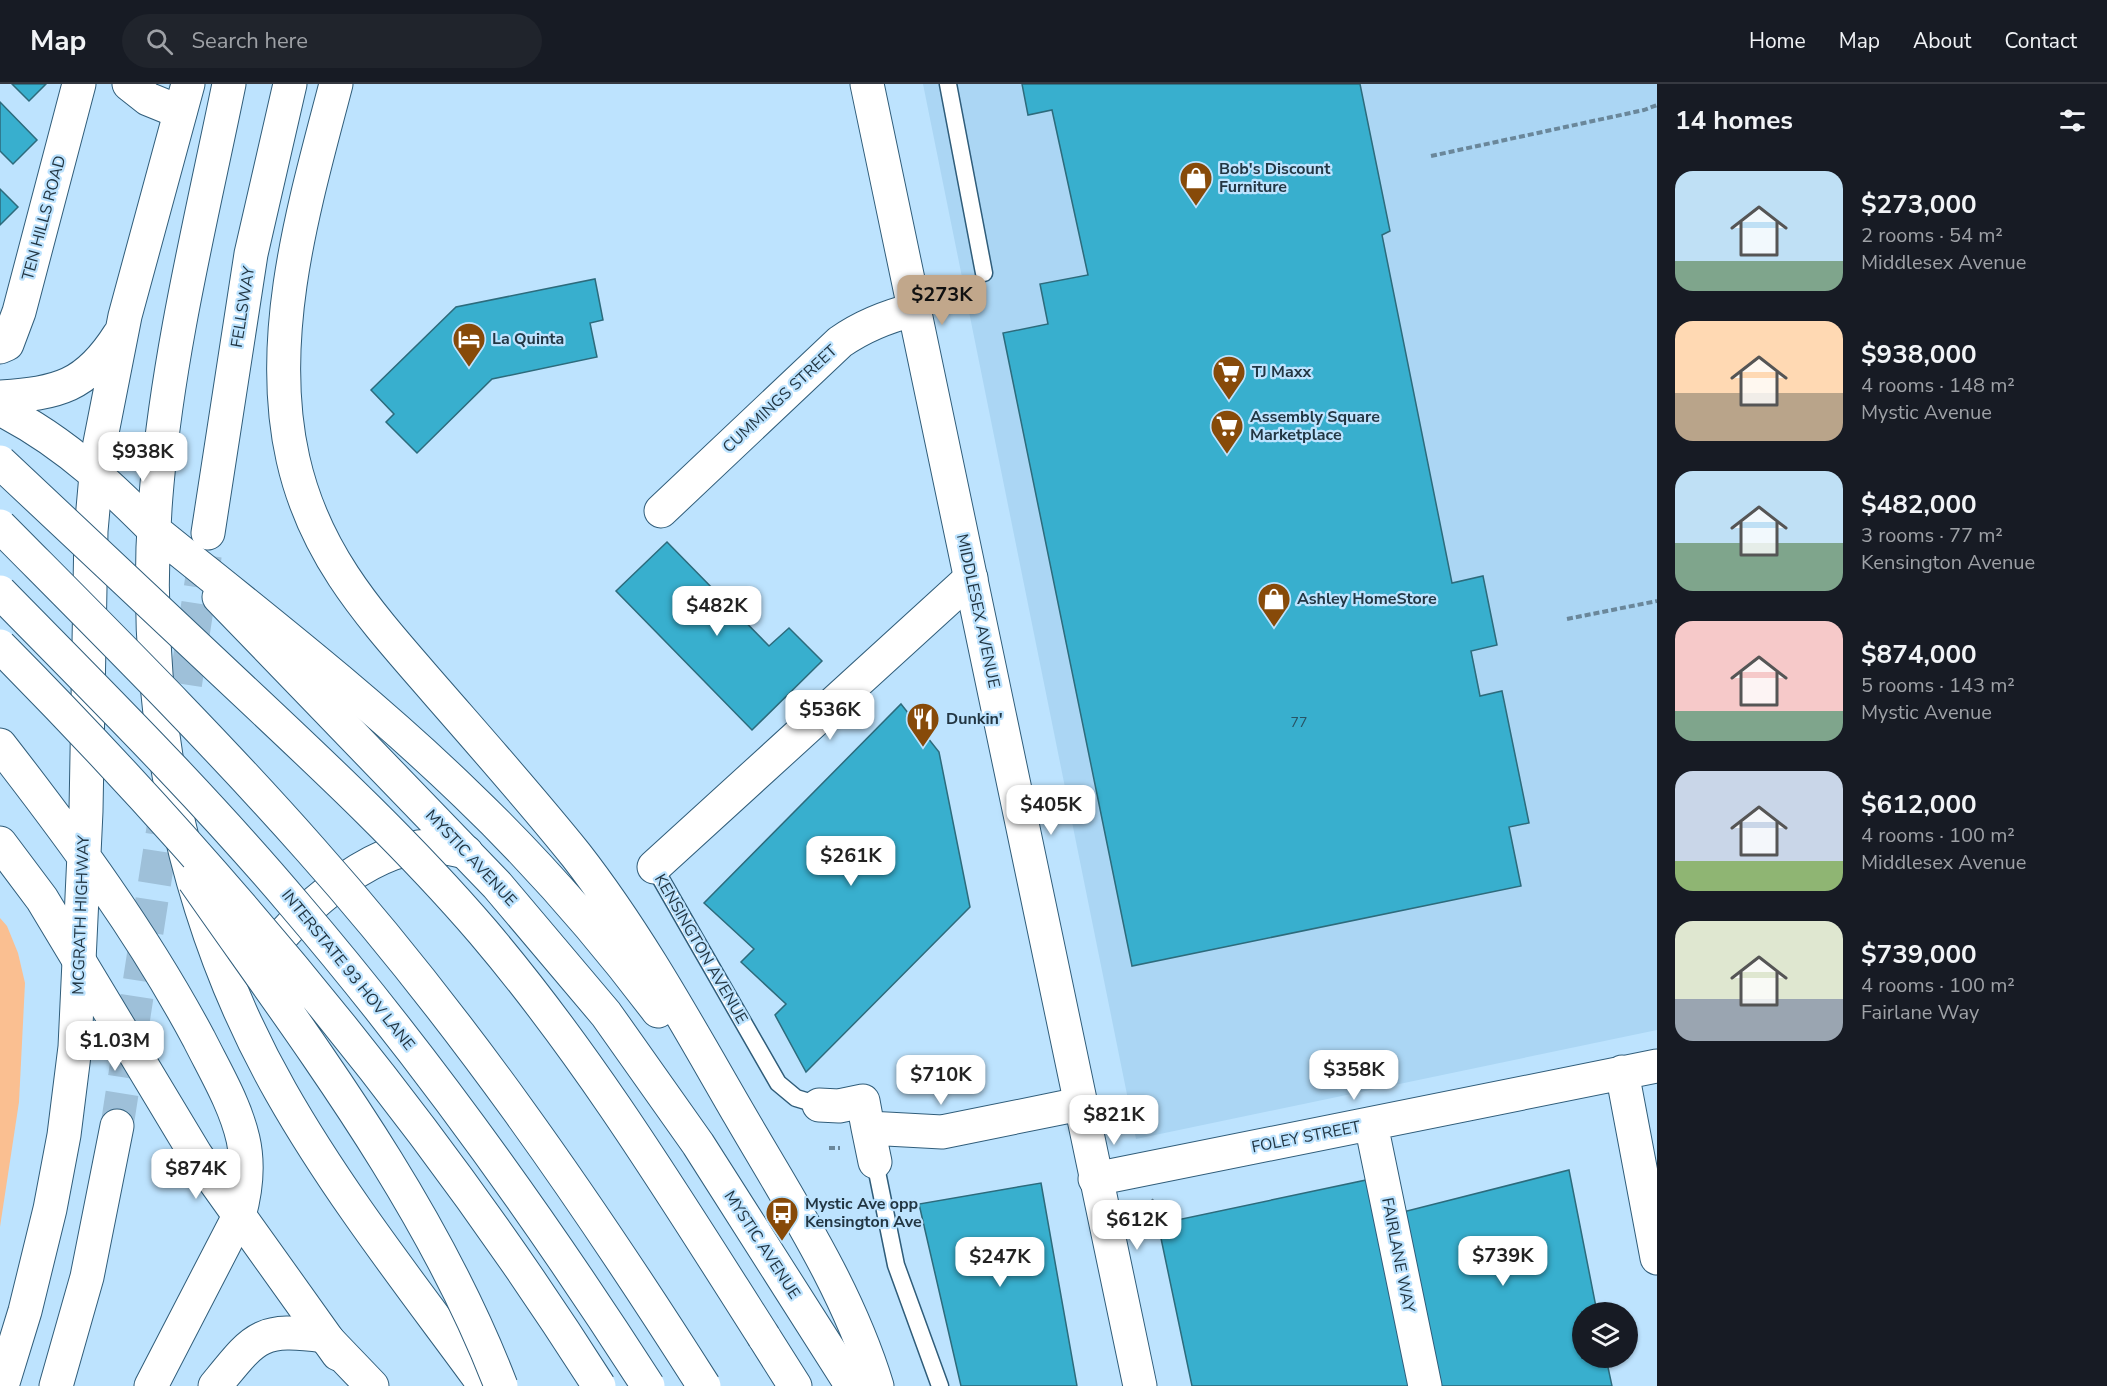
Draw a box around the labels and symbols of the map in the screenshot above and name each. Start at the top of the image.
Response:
street label: TEN HILLS ROAD [17,153,71,283]
place label: Bob's Discount Furniture [1219,158,1331,198]
shop icon: Bob's Discount Furniture [1178,160,1214,207]
street label: FELLSWAY [226,264,260,349]
pin: $273K [900,275,984,326]
hotel icon: La Quinta [451,321,487,368]
place label: La Quinta [492,328,564,350]
street label: CUMMINGS STREET [718,340,842,458]
supermarket icon: TJ Maxx [1211,354,1247,401]
place label: TJ Maxx [1252,361,1311,383]
place label: Assembly Square Marketplace [1250,406,1380,446]
supermarket icon: Assembly Square Marketplace [1209,408,1245,455]
pin: $938K [101,432,185,483]
street label: MIDDLESEX AVENUE [951,532,1005,690]
shop icon: Ashley HomeStore [1256,581,1292,628]
pin: $482K [675,586,759,637]
place label: Ashley HomeStore [1297,588,1437,610]
pin: $536K [788,690,872,741]
restaurant icon: Dunkin' [905,701,941,748]
place label: Dunkin' [946,708,1003,730]
house number: 77 [1291,713,1307,732]
pin: $405K [1009,785,1093,836]
street label: MYSTIC AVENUE [420,805,522,911]
street label: MCGRATH HIGHWAY [67,834,95,995]
pin: $261K [809,836,893,887]
street label: KENSINGTON AVENUE [649,870,753,1028]
street label: INTERSTATE 93 HOV LANE [276,885,420,1055]
pin: $1.03M [66,1021,164,1072]
pin: $358K [1312,1050,1396,1101]
pin: $710K [899,1055,983,1106]
pin: $821K [1072,1095,1156,1146]
street label: FOLEY STREET [1250,1116,1363,1158]
pin: $874K [154,1149,238,1200]
street label: MYSTIC AVENUE [719,1187,805,1303]
place label: Mystic Ave opp Kensington Ave [805,1193,922,1233]
bus stop icon: Mystic Ave opp Kensington Ave [764,1195,800,1242]
street label: FAIRLANE WAY [1376,1196,1420,1315]
pin: $612K [1095,1200,1179,1251]
pin: $739K [1461,1236,1545,1287]
pin: $247K [958,1237,1042,1288]

